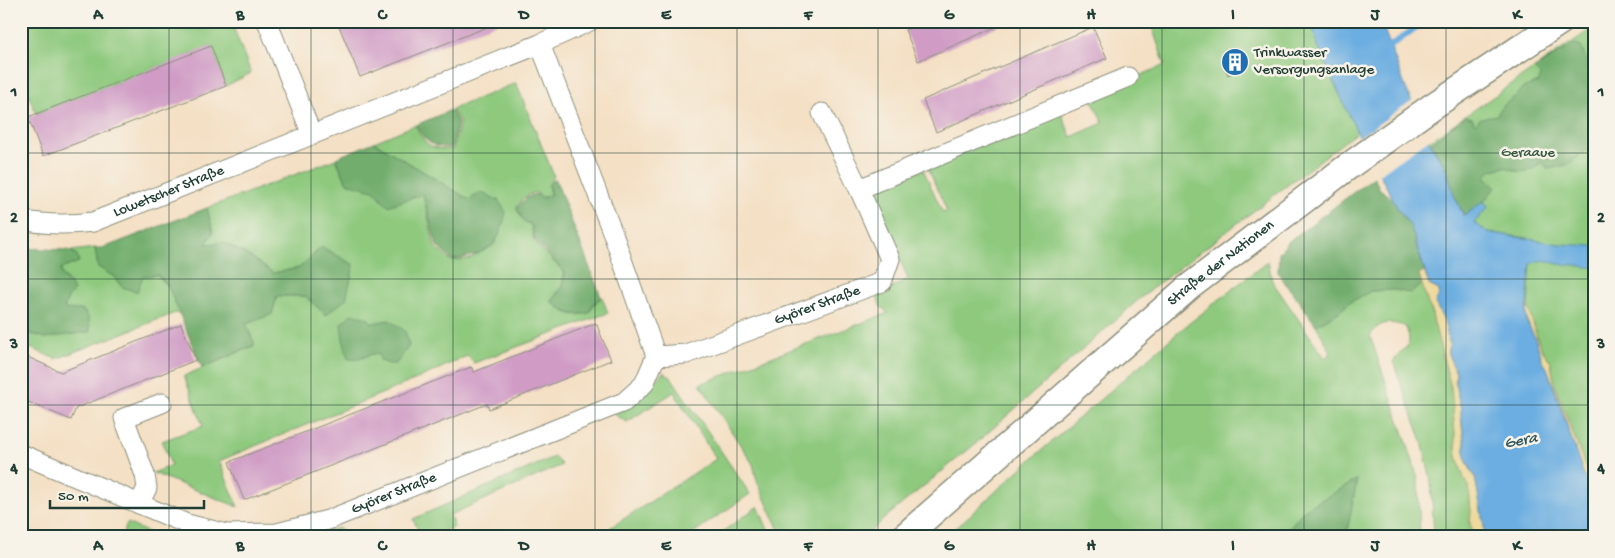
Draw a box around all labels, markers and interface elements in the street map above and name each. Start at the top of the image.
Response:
text: A [92,7,104,26]
text: B [235,7,245,26]
text: C [377,7,388,26]
text: D [517,7,530,26]
text: E [661,7,672,26]
text: F [803,7,814,26]
text: G [944,7,955,26]
text: H [1086,7,1096,26]
text: I [1231,7,1235,26]
text: J [1370,7,1381,26]
text: K [1512,7,1524,26]
place label: Trinkwasser Versorgungsanlage [1253,44,1374,79]
building icon: Trinkwasser Versorgungsanlage [1220,47,1250,77]
text: 1 [10,84,17,103]
text: 1 [1597,84,1604,103]
park label: Geraaue [1501,144,1555,162]
street label: Lowetscher Straße [111,162,227,222]
text: 2 [10,210,18,229]
text: 2 [1597,210,1605,229]
street label: Straße der Nationen [1164,216,1278,310]
street label: Györer Straße [772,282,863,330]
text: 3 [9,336,18,355]
text: 3 [1596,336,1605,355]
water label: Gera [1503,429,1540,454]
text: 4 [9,461,18,480]
text: 4 [1596,461,1605,480]
street label: Györer Straße [349,469,439,519]
scale bar [50,478,204,510]
text: 50 m [58,488,89,506]
text: A [92,538,104,557]
text: B [235,538,245,557]
text: C [377,538,388,557]
text: D [517,538,530,557]
text: E [661,538,672,557]
text: F [803,538,814,557]
text: G [944,538,955,557]
text: H [1086,538,1096,557]
text: I [1231,538,1235,557]
text: J [1370,538,1381,557]
text: K [1512,538,1524,557]

